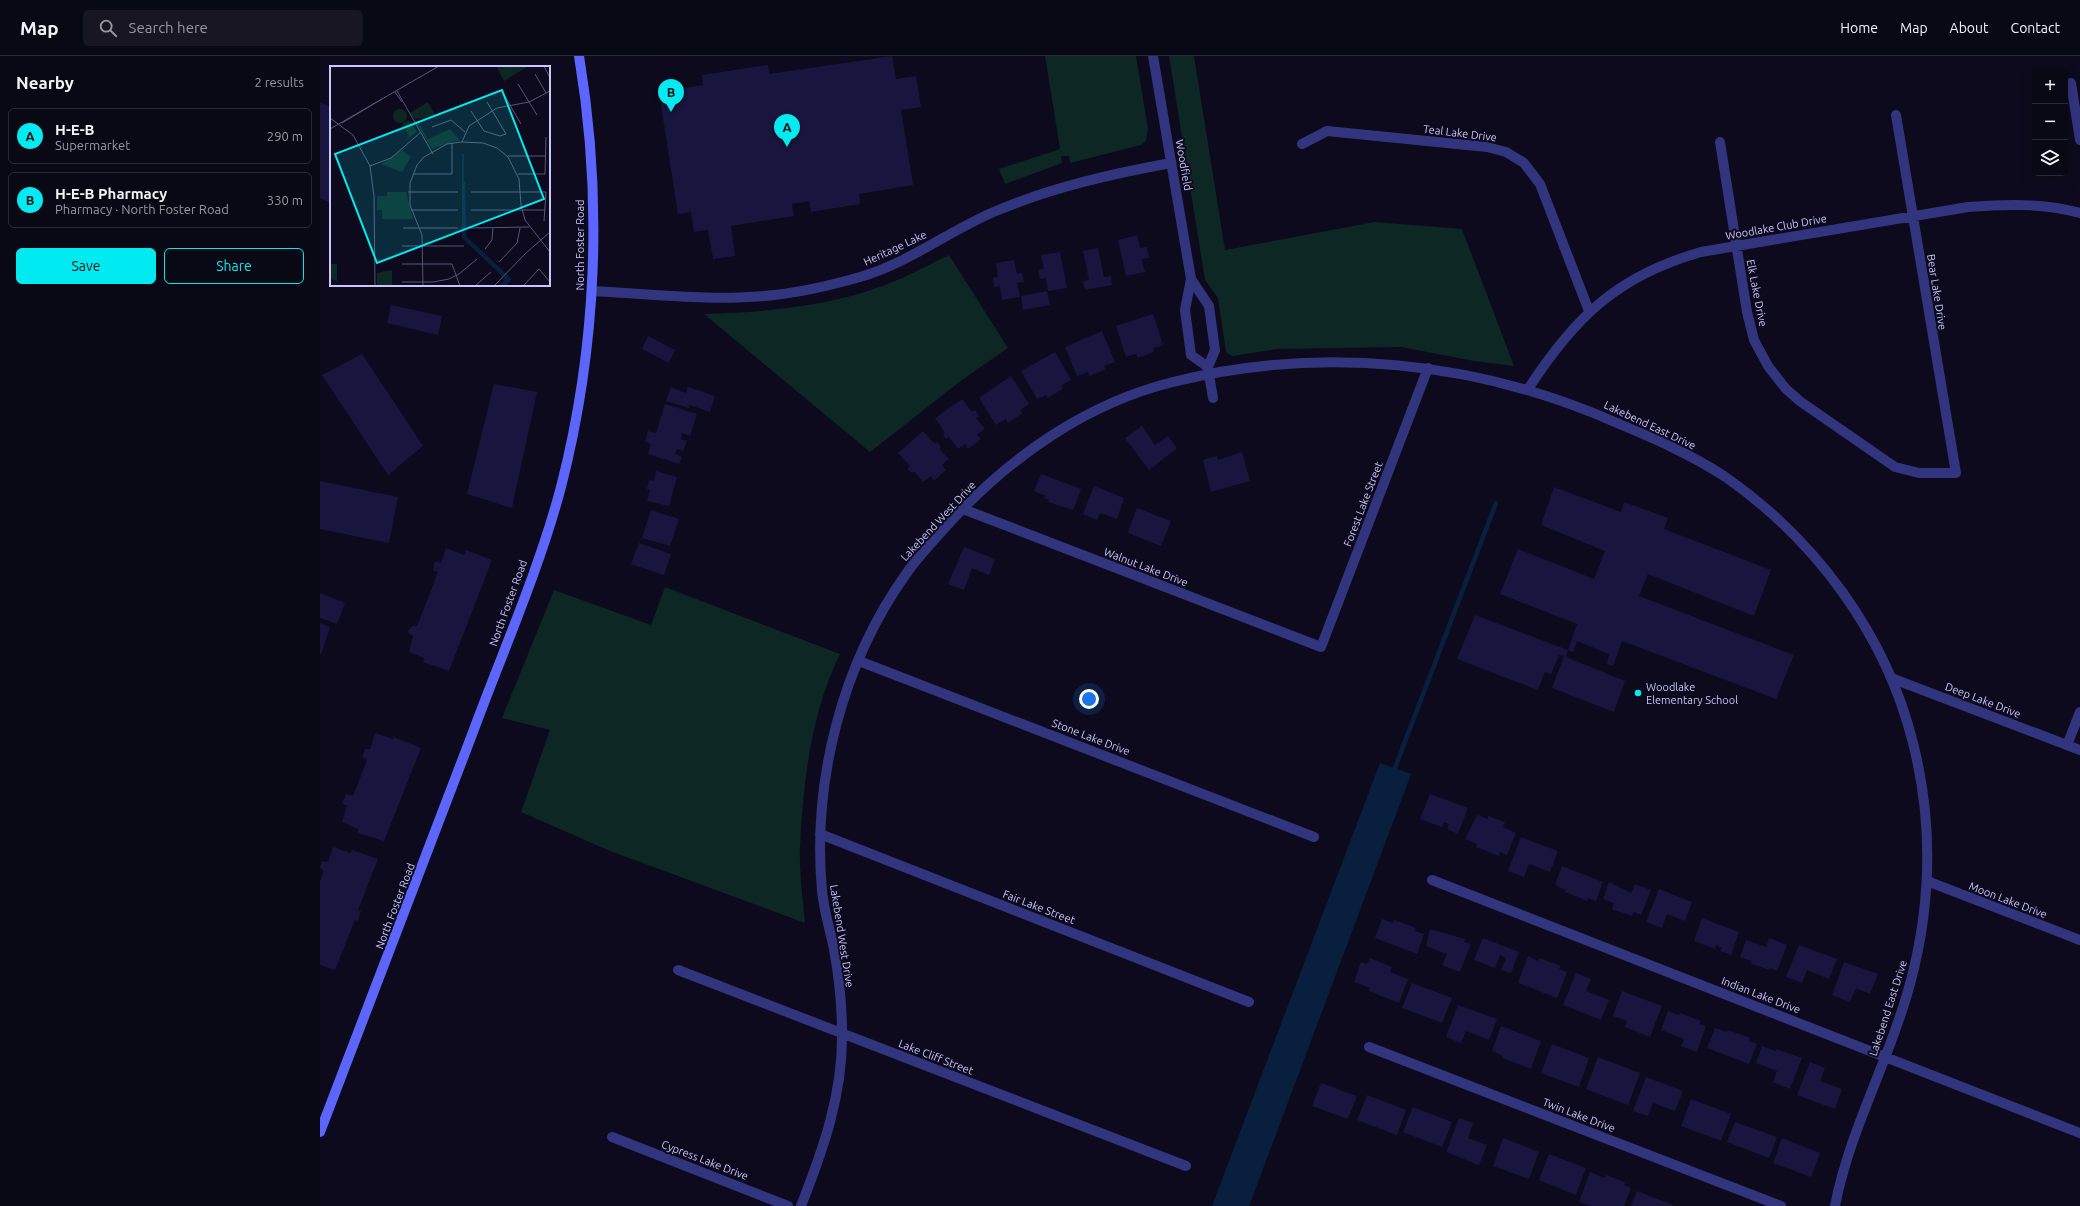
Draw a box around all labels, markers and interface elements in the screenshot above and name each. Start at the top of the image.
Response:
search box [83,10,363,46]
text: Map [20,17,59,39]
icon: search [97,17,119,39]
text: Search here [129,19,208,36]
text: Home [1840,20,1878,36]
text: Map [1900,20,1928,36]
text: About [1950,20,1989,36]
text: Contact [2011,20,2060,36]
inset map [330,66,550,286]
map controls [2032,68,2068,176]
button: + [2032,68,2068,104]
text: Nearby [16,73,74,92]
text: 2 results [254,75,304,89]
pin: B [658,79,684,112]
button: − [2032,104,2068,140]
pin: A [774,114,800,147]
text: H-E-B [55,121,95,138]
street label: Teal Lake Drive [1423,123,1497,143]
text: A [25,129,35,143]
text: 290 m [267,129,303,143]
text: Supermarket [55,138,130,152]
street label: Woodfield [1174,139,1194,191]
button: layers [2032,140,2068,176]
text: H-E-B Pharmacy [55,185,167,202]
text: B [26,193,34,207]
text: 330 m [267,193,303,207]
street label: North Foster Road [574,200,586,290]
text: Pharmacy · North Foster Road [55,202,229,216]
street label: Woodlake Club Drive [1724,212,1828,242]
street label: Heritage Lake [862,228,928,268]
button: Save [16,248,156,284]
button: Share [164,248,304,284]
street label: Bear Lake Drive [1925,253,1949,331]
street label: Elk Lake Drive [1745,258,1769,328]
street label: Lakebend East Drive [1602,398,1698,452]
street label: Forest Lake Street [1341,459,1385,548]
street label: Lakebend West Drive [898,479,978,563]
street label: Walnut Lake Drive [1102,545,1190,589]
street label: North Foster Road [487,558,529,648]
street label: Deep Lake Drive [1943,680,2023,720]
place label: Woodlake Elementary School [1646,681,1738,706]
marker: Woodlake Elementary School [1633,688,1643,698]
your location [1079,689,1099,709]
street label: Stone Lake Drive [1050,717,1132,757]
street label: North Foster Road [373,861,417,951]
street label: Moon Lake Drive [1967,880,2049,920]
street label: Lakebend West Drive [828,884,856,988]
street label: Fair Lake Street [1001,888,1077,927]
street label: Lakebend East Drive [1867,959,1909,1057]
street label: Indian Lake Drive [1720,974,1802,1016]
street label: Lake Cliff Street [897,1037,976,1077]
street label: Twin Lake Drive [1541,1096,1617,1134]
street label: Cypress Lake Drive [660,1138,750,1182]

